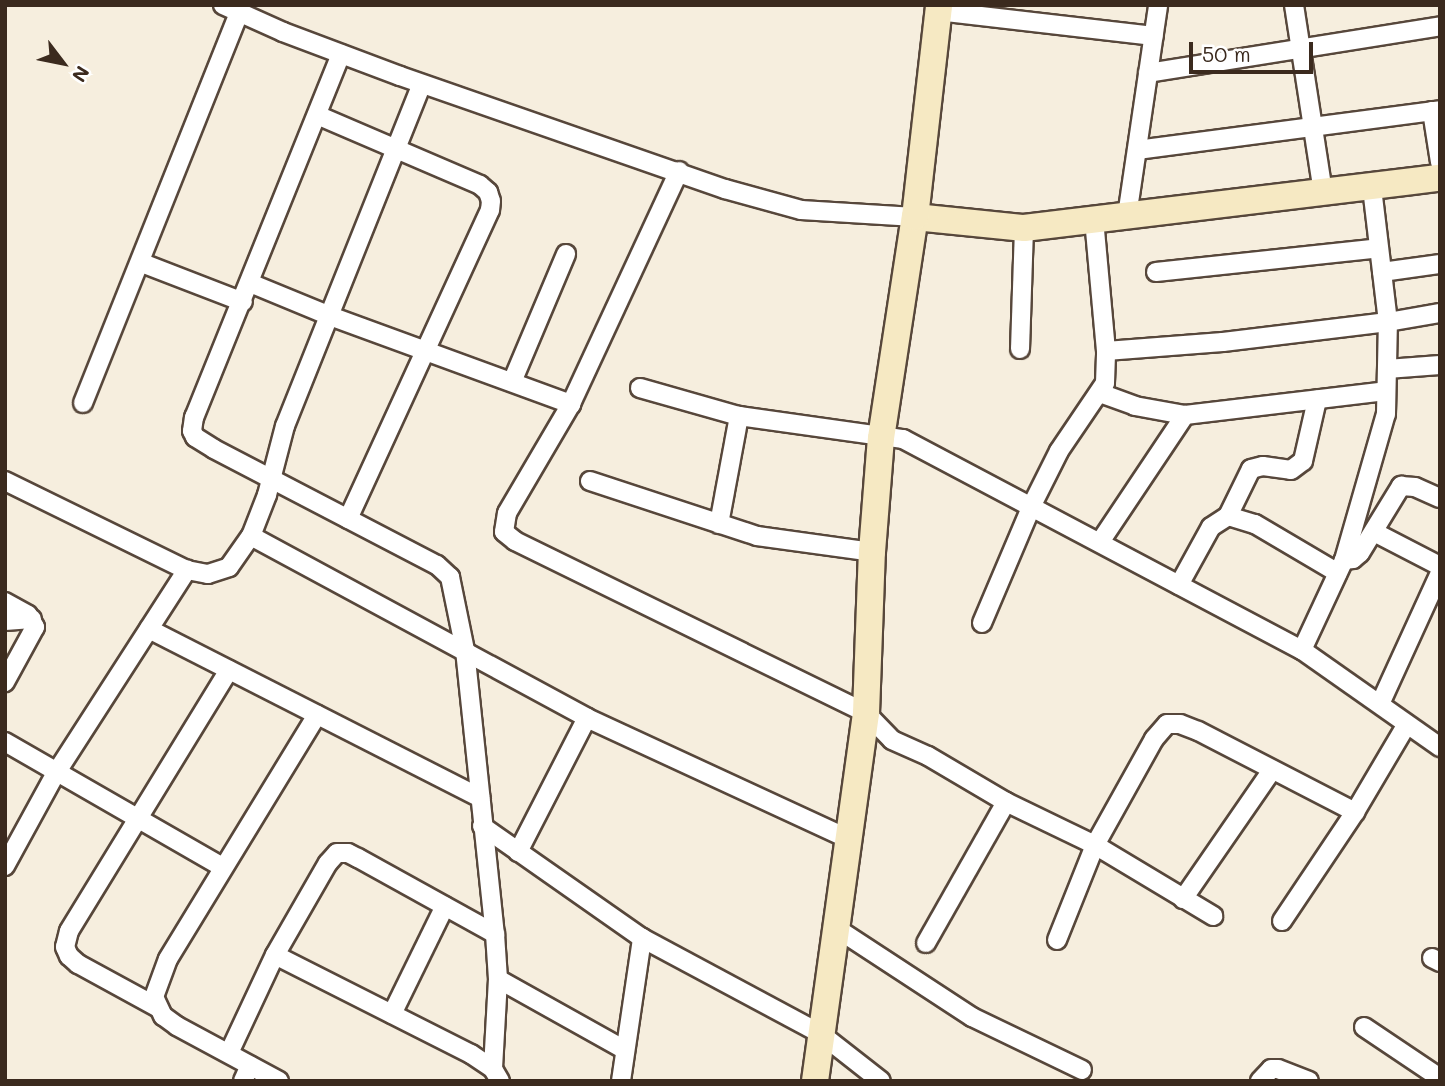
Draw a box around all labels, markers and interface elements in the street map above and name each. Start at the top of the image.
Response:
north arrow [28,28,98,98]
scale bar [1193,28,1317,72]
text: 50 m [1202,40,1251,67]
text: N [67,62,96,87]

